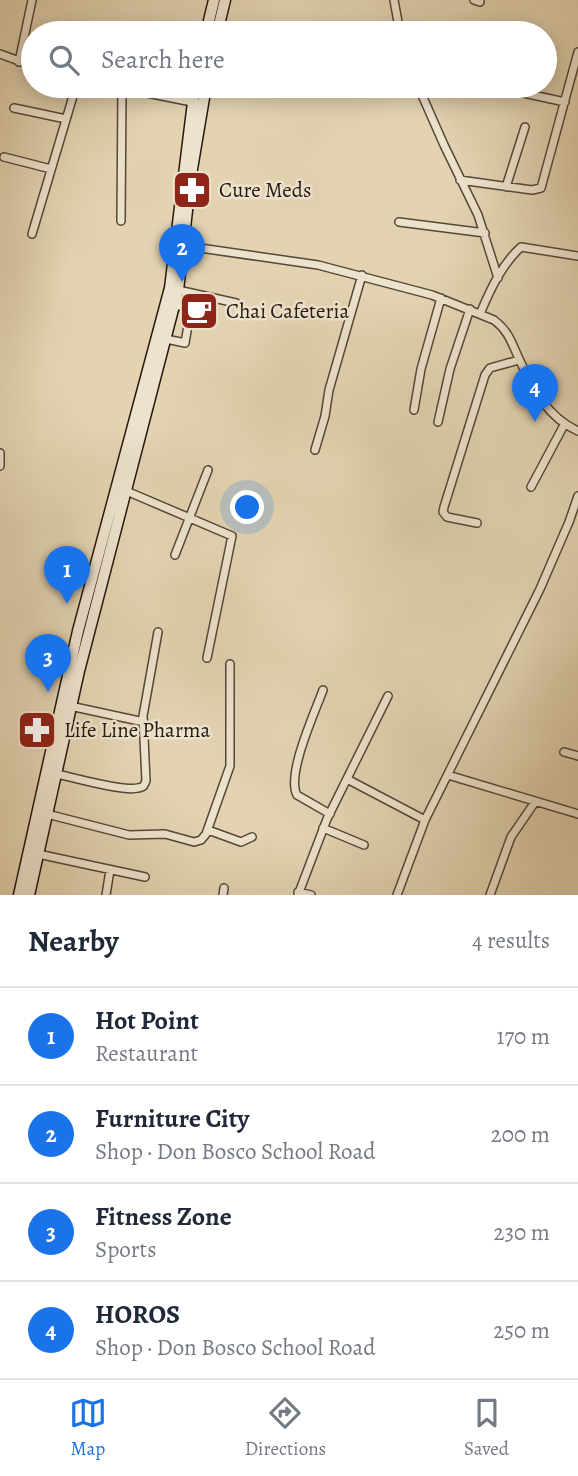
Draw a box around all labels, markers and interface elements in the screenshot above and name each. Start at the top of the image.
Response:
search box [21,21,557,98]
icon: search [45,41,83,79]
text: Search here [101,42,225,77]
pharmacy icon: Cure Meds [171,169,213,211]
place label: Cure Meds [219,176,311,204]
pin: 2 [159,224,205,282]
cafe icon: Chai Cafeteria [178,290,220,332]
place label: Chai Cafeteria [226,297,349,325]
pin: 4 [512,364,558,422]
your location [230,490,264,524]
pin: 1 [44,546,90,604]
pin: 3 [25,634,71,692]
pharmacy icon: Life Line Pharma [16,709,58,751]
place label: Life Line Pharma [64,716,210,744]
text: Nearby [28,921,119,961]
text: 4 results [472,925,550,956]
text: Hot Point [95,1003,199,1038]
text: 1 [47,1021,55,1052]
text: 170 m [497,1021,550,1052]
text: Restaurant [95,1038,198,1069]
text: Furniture City [95,1101,249,1136]
text: 2 [45,1119,57,1150]
text: 200 m [491,1119,550,1150]
text: Shop · Don Bosco School Road [95,1136,376,1167]
text: Fitness Zone [95,1199,232,1234]
text: 3 [46,1217,56,1248]
text: 230 m [494,1217,550,1248]
text: Sports [95,1234,156,1265]
text: HOROS [95,1297,180,1332]
text: 4 [46,1315,56,1346]
text: 250 m [493,1315,550,1346]
text: Shop · Don Bosco School Road [95,1332,376,1363]
tab: Map [69,1394,107,1462]
tab: Directions [245,1394,326,1462]
tab: Saved [464,1394,509,1462]

